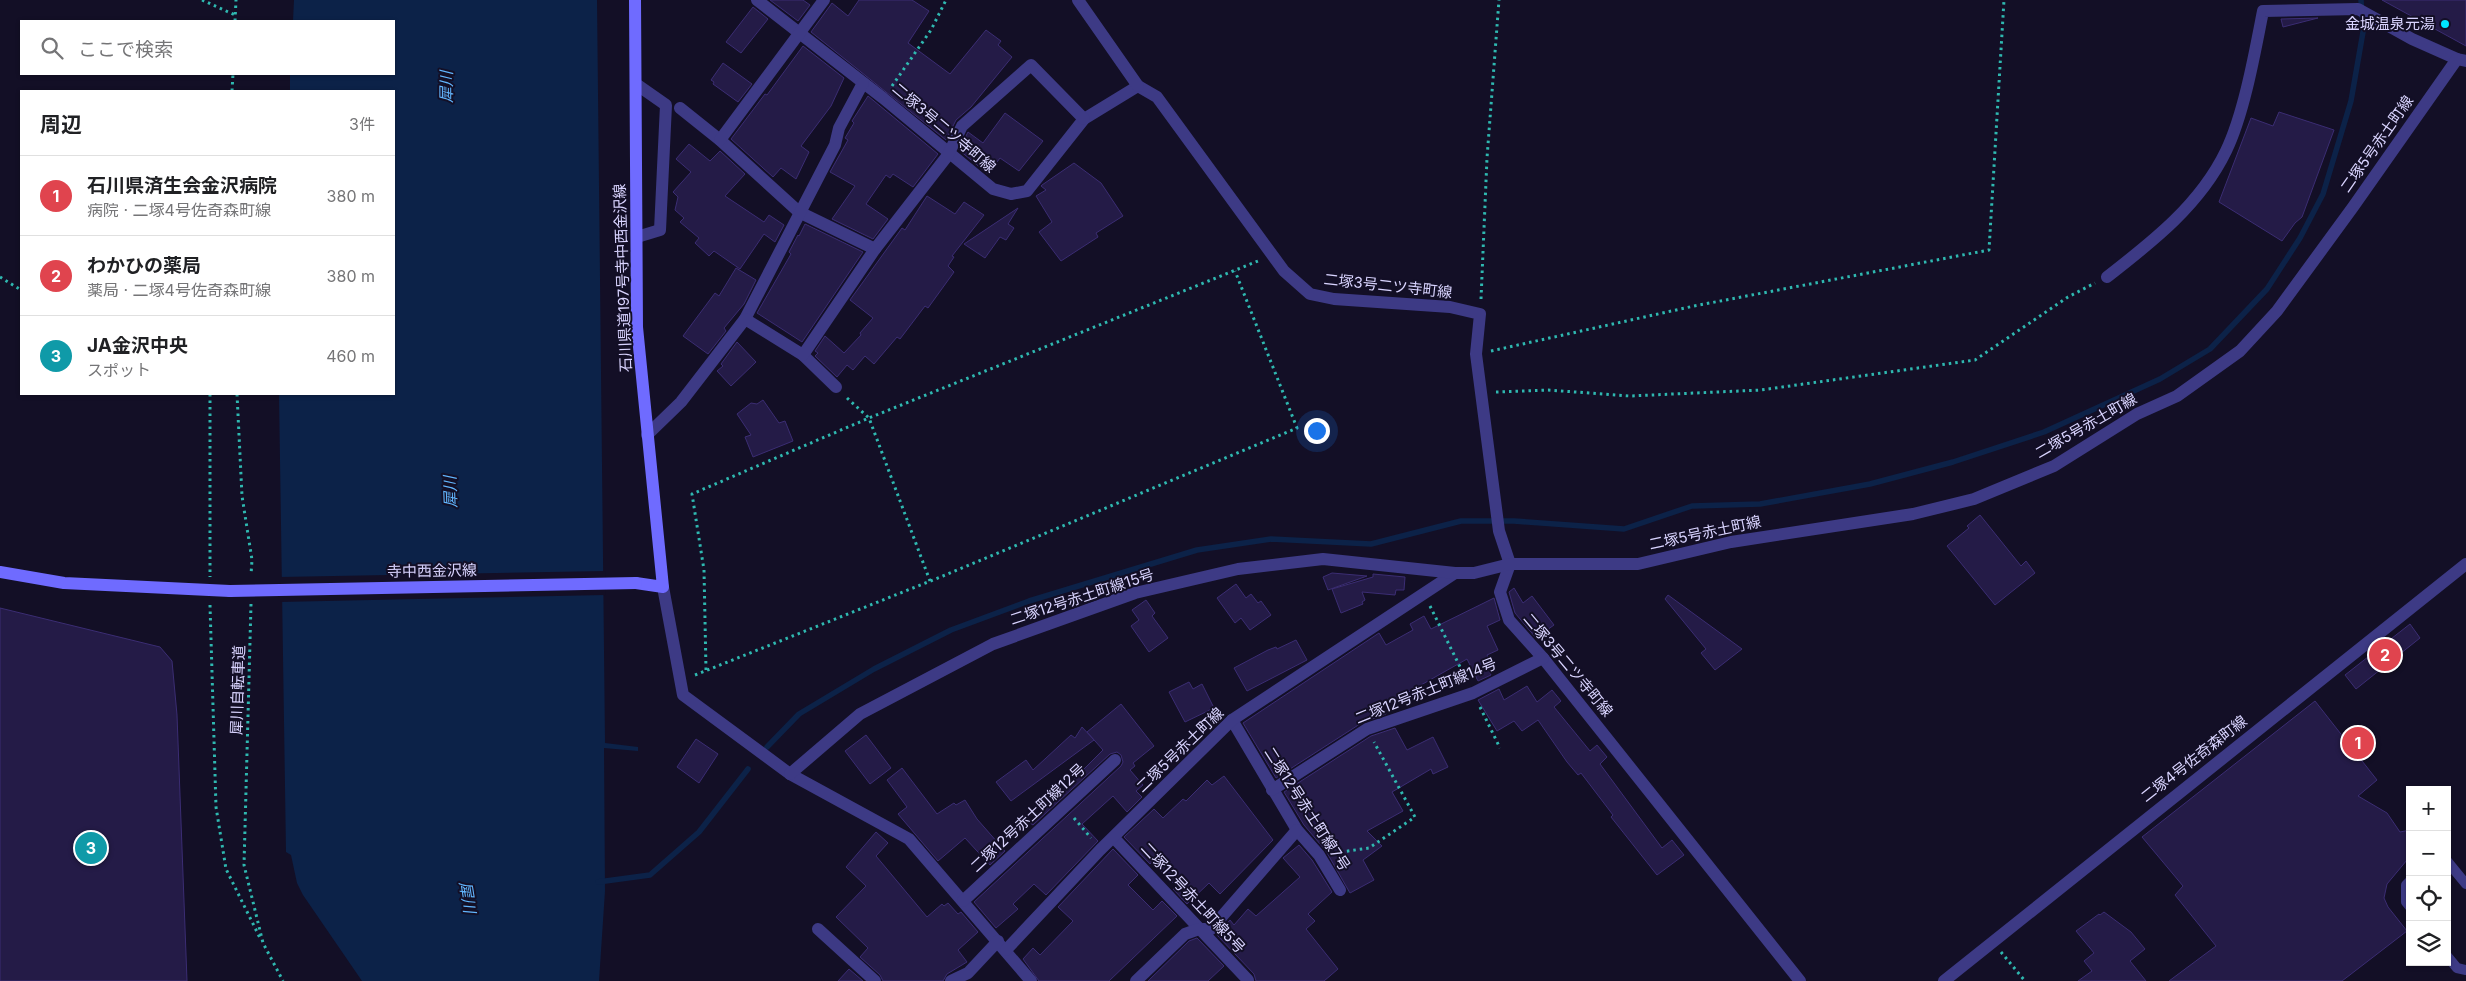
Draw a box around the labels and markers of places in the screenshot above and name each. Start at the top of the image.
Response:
place label: 金城温泉元湯 [2345,14,2435,33]
marker: 金城温泉元湯 [2439,18,2451,30]
pin: 2 [2369,636,2401,674]
pin: 1 [2342,724,2374,762]
pin: 3 [75,829,107,867]

